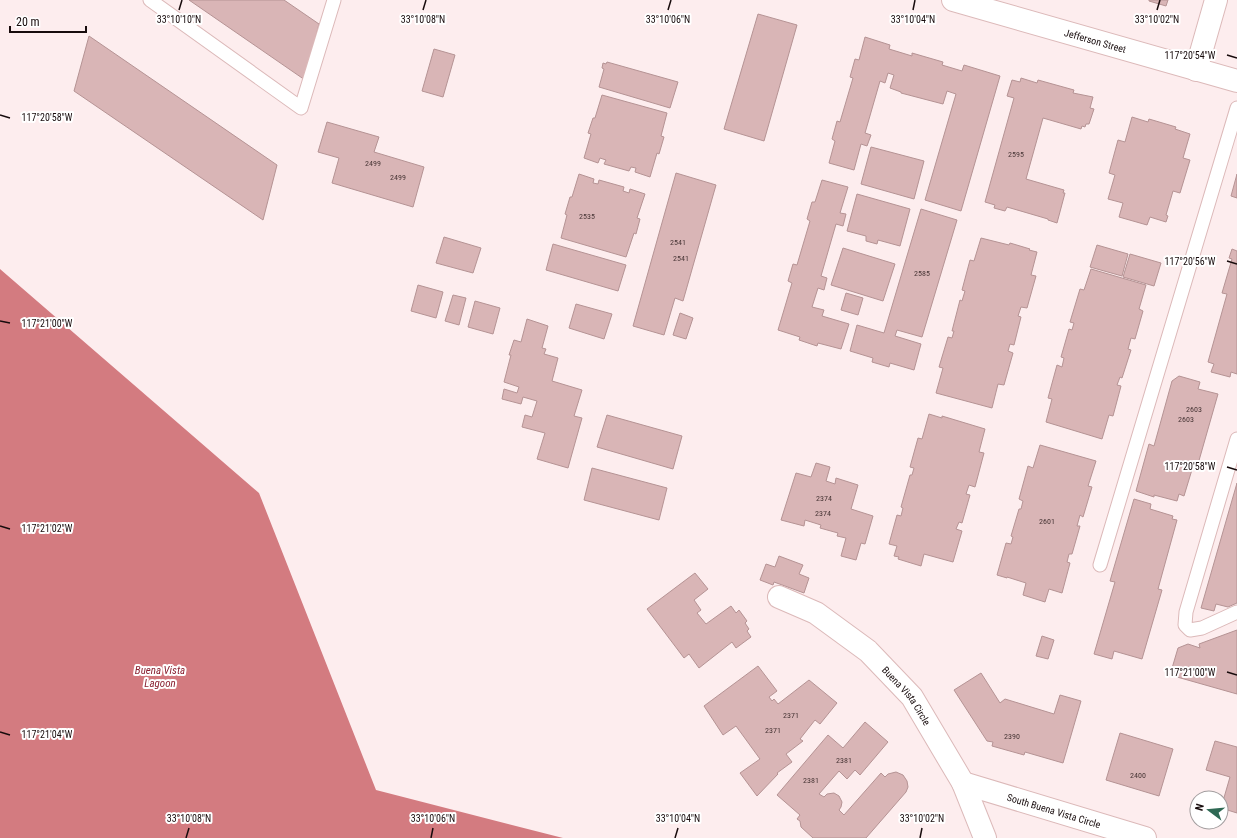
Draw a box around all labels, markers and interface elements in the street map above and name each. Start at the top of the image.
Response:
scale bar [10,8,86,34]
text: 33°10'10"N [157,14,201,25]
text: 33°10'08"N [401,14,445,25]
text: 33°10'06"N [646,14,690,25]
text: 33°10'04"N [891,14,935,25]
text: 33°10'02"N [1135,14,1179,25]
text: 20 m [16,15,40,29]
street label: Jefferson Street [1063,27,1127,55]
text: 117°20'54"W [1165,50,1216,61]
text: 117°20'58"W [22,112,73,123]
house number: 2595 [1008,150,1024,159]
house number: 2499 [365,159,381,168]
house number: 2499 [390,173,406,182]
house number: 2535 [579,212,595,221]
house number: 2541 [670,238,686,247]
house number: 2541 [673,254,689,263]
text: 117°20'56"W [1165,256,1216,267]
house number: 2585 [914,269,930,278]
text: 117°21'00"W [22,318,73,329]
house number: 2603 [1186,405,1202,414]
house number: 2603 [1178,415,1194,424]
text: 117°20'58"W [1165,461,1216,472]
house number: 2374 [816,494,832,503]
house number: 2374 [815,509,831,518]
house number: 2601 [1039,517,1055,526]
text: 117°21'02"W [22,523,73,534]
water label: Buena Vista Lagoon [135,664,185,690]
street label: Buena Vista Circle [880,664,933,728]
text: 117°21'00"W [1165,667,1216,678]
house number: 2371 [783,711,799,720]
house number: 2371 [765,726,781,735]
text: 117°21'04"W [22,729,73,740]
house number: 2390 [1004,732,1020,741]
house number: 2381 [836,756,852,765]
house number: 2400 [1130,771,1146,780]
house number: 2381 [803,776,819,785]
north arrow [1189,790,1229,830]
street label: South Buena Vista Circle [1006,792,1102,830]
text: N [1193,802,1207,812]
text: 33°10'08"N [167,813,211,824]
text: 33°10'06"N [411,813,455,824]
text: 33°10'04"N [656,813,700,824]
text: 33°10'02"N [900,813,944,824]

